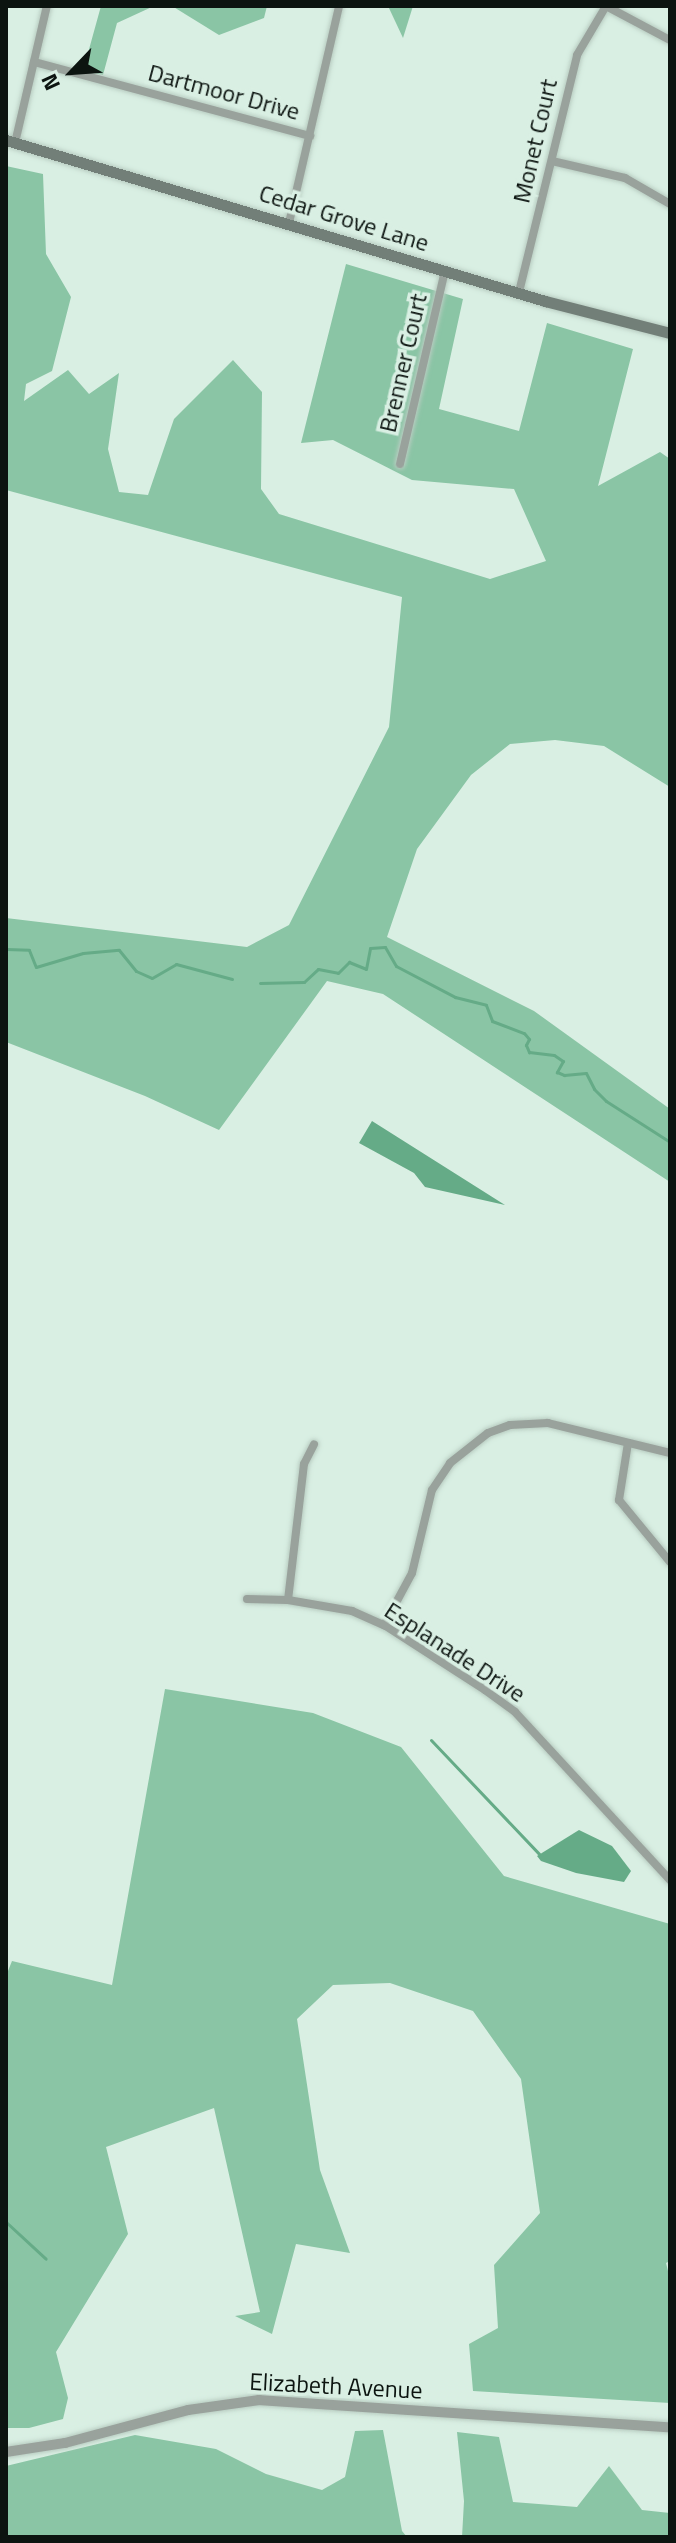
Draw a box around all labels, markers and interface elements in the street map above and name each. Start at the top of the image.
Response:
north arrow [32,32,112,112]
street label: Dartmoor Drive [145,58,303,126]
text: N [32,68,69,96]
street label: Monet Court [507,76,563,206]
street label: Cedar Grove Lane [256,179,432,257]
street label: Brenner Court [373,291,433,435]
street label: Esplanade Drive [379,1596,531,1708]
street label: Elizabeth Avenue [249,2367,423,2405]

